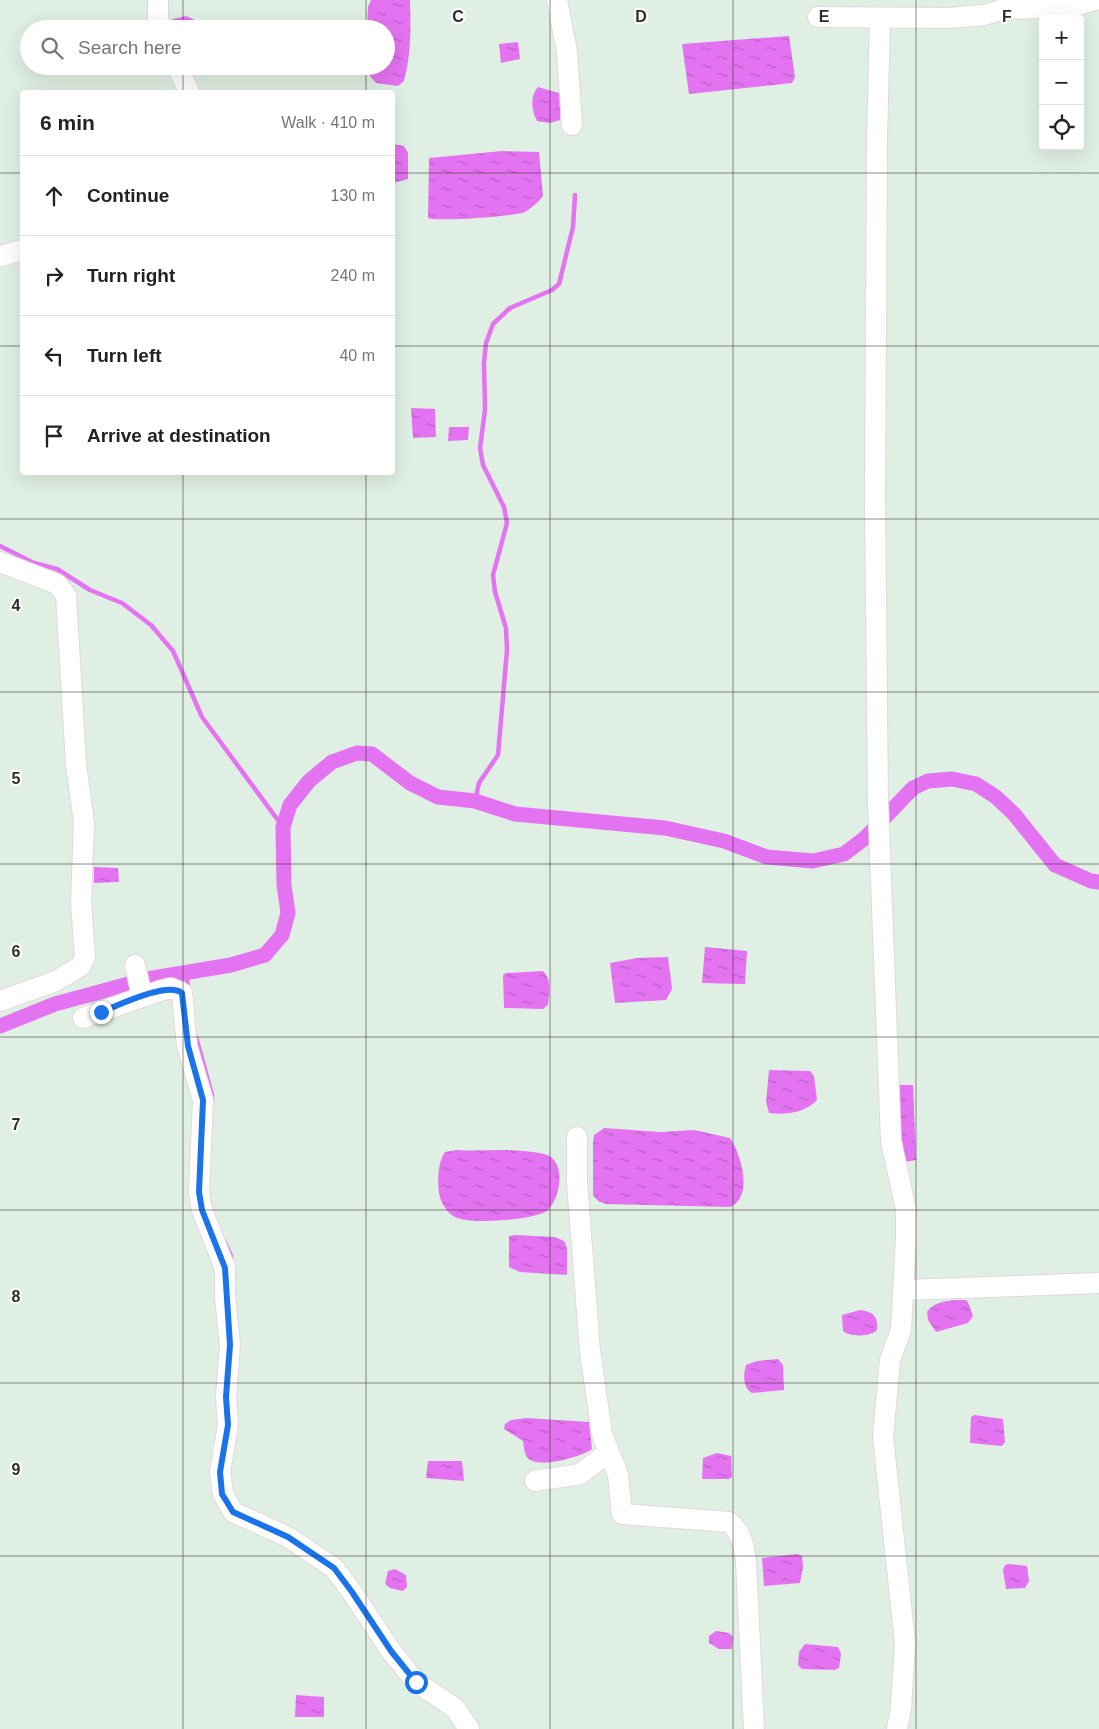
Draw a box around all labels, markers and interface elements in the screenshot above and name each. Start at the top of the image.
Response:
text: C [452,8,464,25]
text: D [635,8,647,25]
text: E [819,8,830,25]
text: F [1002,8,1012,25]
map controls [1039,15,1084,150]
button: + [1039,15,1084,60]
search box [20,20,395,75]
icon: search [38,34,66,62]
text: Search here [78,37,182,58]
button: − [1039,60,1084,105]
button: locate [1039,105,1084,150]
text: 6 min [40,111,95,134]
text: Walk · 410 m [281,114,375,131]
icon: ahead [40,182,68,210]
text: Continue [87,185,169,206]
text: 130 m [331,187,375,204]
icon: right [40,262,68,290]
text: Turn right [87,265,175,286]
text: 240 m [331,267,375,284]
icon: left [40,342,68,370]
text: Turn left [87,345,162,366]
text: 40 m [339,347,375,364]
icon: arrive [40,422,68,450]
text: Arrive at destination [87,425,271,446]
text: 4 [12,597,21,614]
text: 5 [12,770,21,787]
text: 6 [12,943,21,960]
route end [90,1001,113,1024]
text: 7 [12,1116,21,1133]
text: 8 [12,1288,21,1305]
text: 9 [12,1461,21,1478]
route start [405,1671,428,1694]

